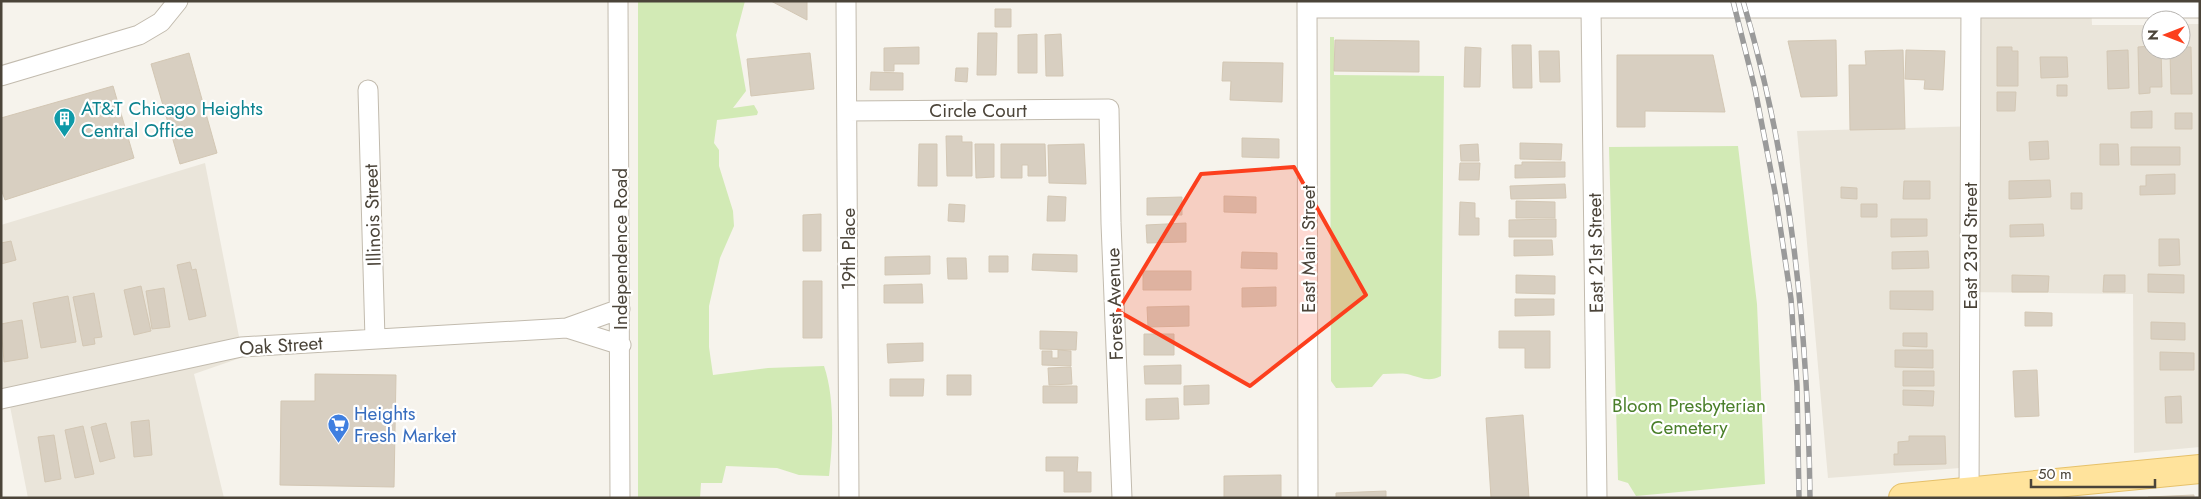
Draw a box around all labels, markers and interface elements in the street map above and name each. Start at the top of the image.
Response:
north arrow [2141,10,2191,60]
text: N [2143,29,2163,41]
place label: AT&T Chicago Heights Central Office [81,95,263,144]
street label: Circle Court [929,97,1027,124]
building icon: AT&T Chicago Heights Central Office [53,107,77,138]
street label: Illinois Street [357,163,388,267]
street label: Independence Road [607,168,634,330]
street label: East 23rd Street [1957,182,1984,310]
street label: East Main Street [1295,185,1322,313]
street label: East 21st Street [1581,192,1610,313]
street label: 19th Place [835,208,862,290]
street label: Forest Avenue [1099,247,1130,361]
street label: Oak Street [238,329,324,362]
park label: Bloom Presbyterian Cemetery [1612,392,1766,441]
place label: Heights Fresh Market [354,400,456,449]
supermarket icon: Heights Fresh Market [326,412,350,443]
scale bar [2031,456,2155,488]
text: 50 m [2038,463,2072,485]

